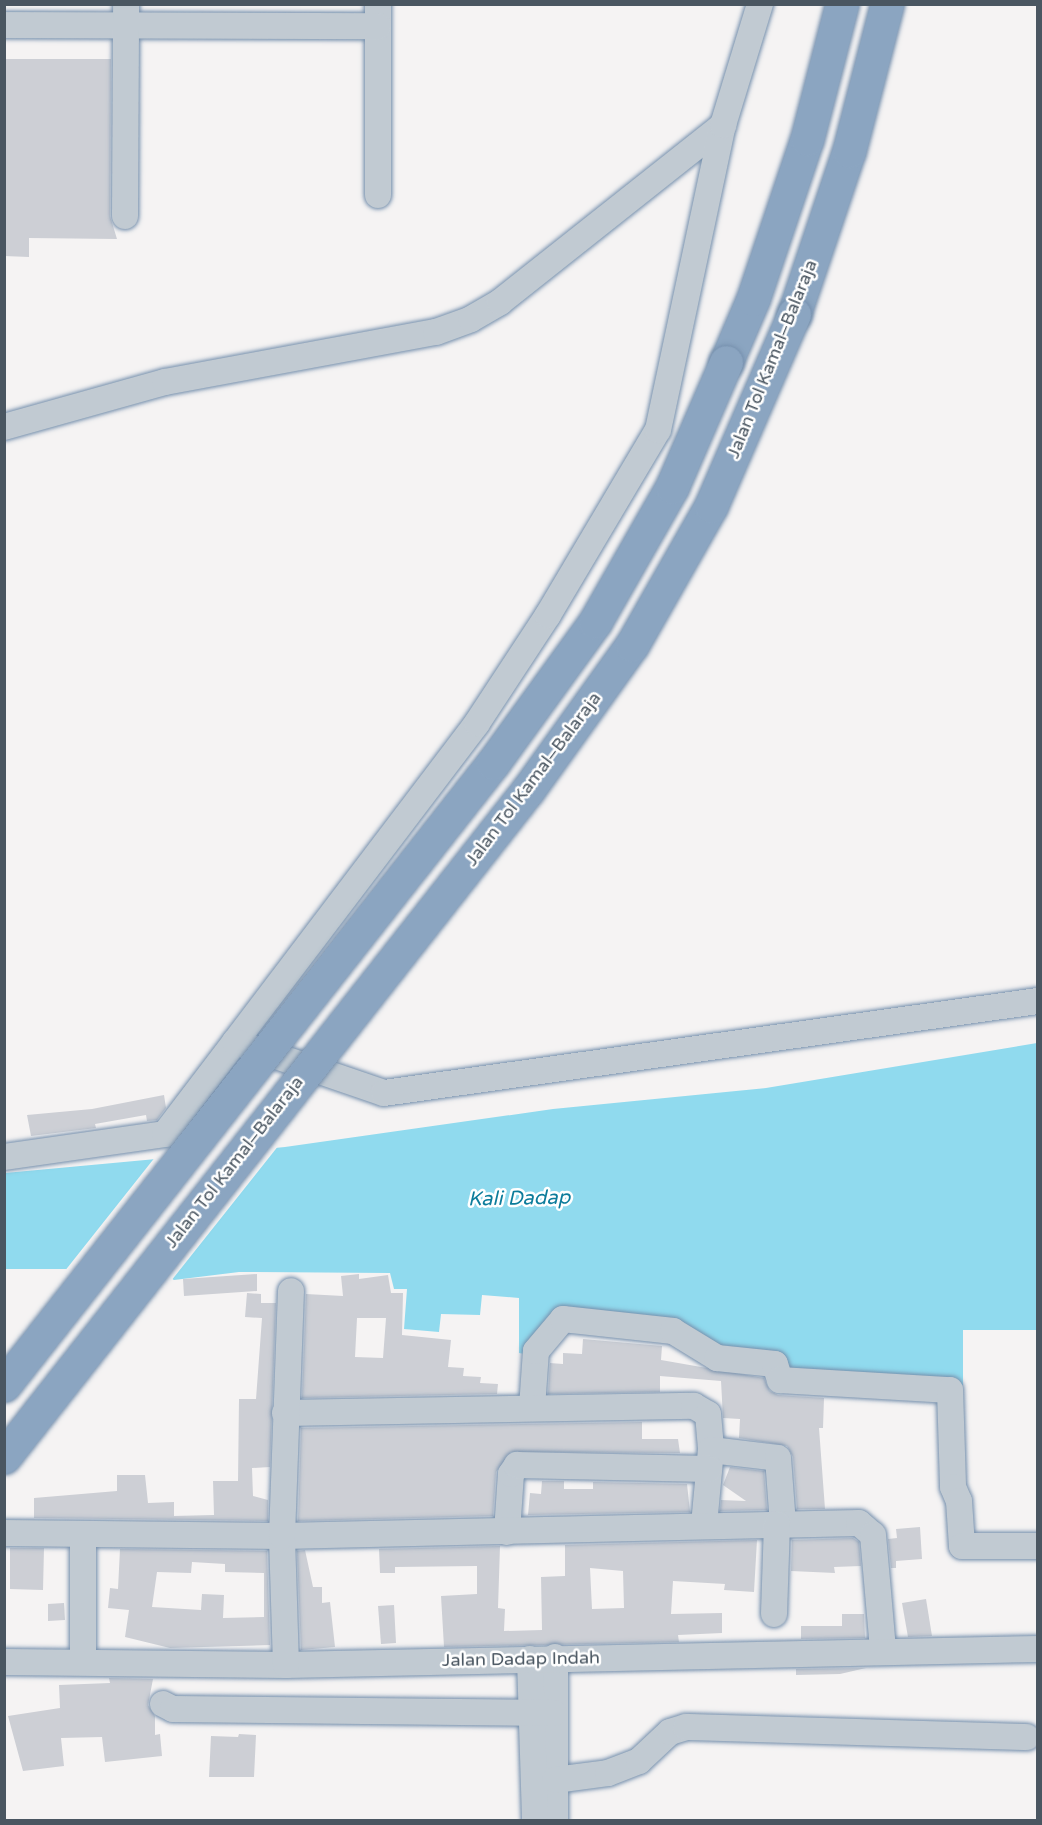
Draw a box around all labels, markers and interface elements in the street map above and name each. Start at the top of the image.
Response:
street label: Jalan Tol Kamal–Balaraja [722,257,822,461]
street label: Jalan Tol Kamal–Balaraja [461,688,605,870]
street label: Jalan Tol Kamal–Balaraja [160,1072,308,1252]
water label: Kali Dadap [468,1186,570,1212]
street label: Jalan Dadap Indah [442,1647,600,1671]

